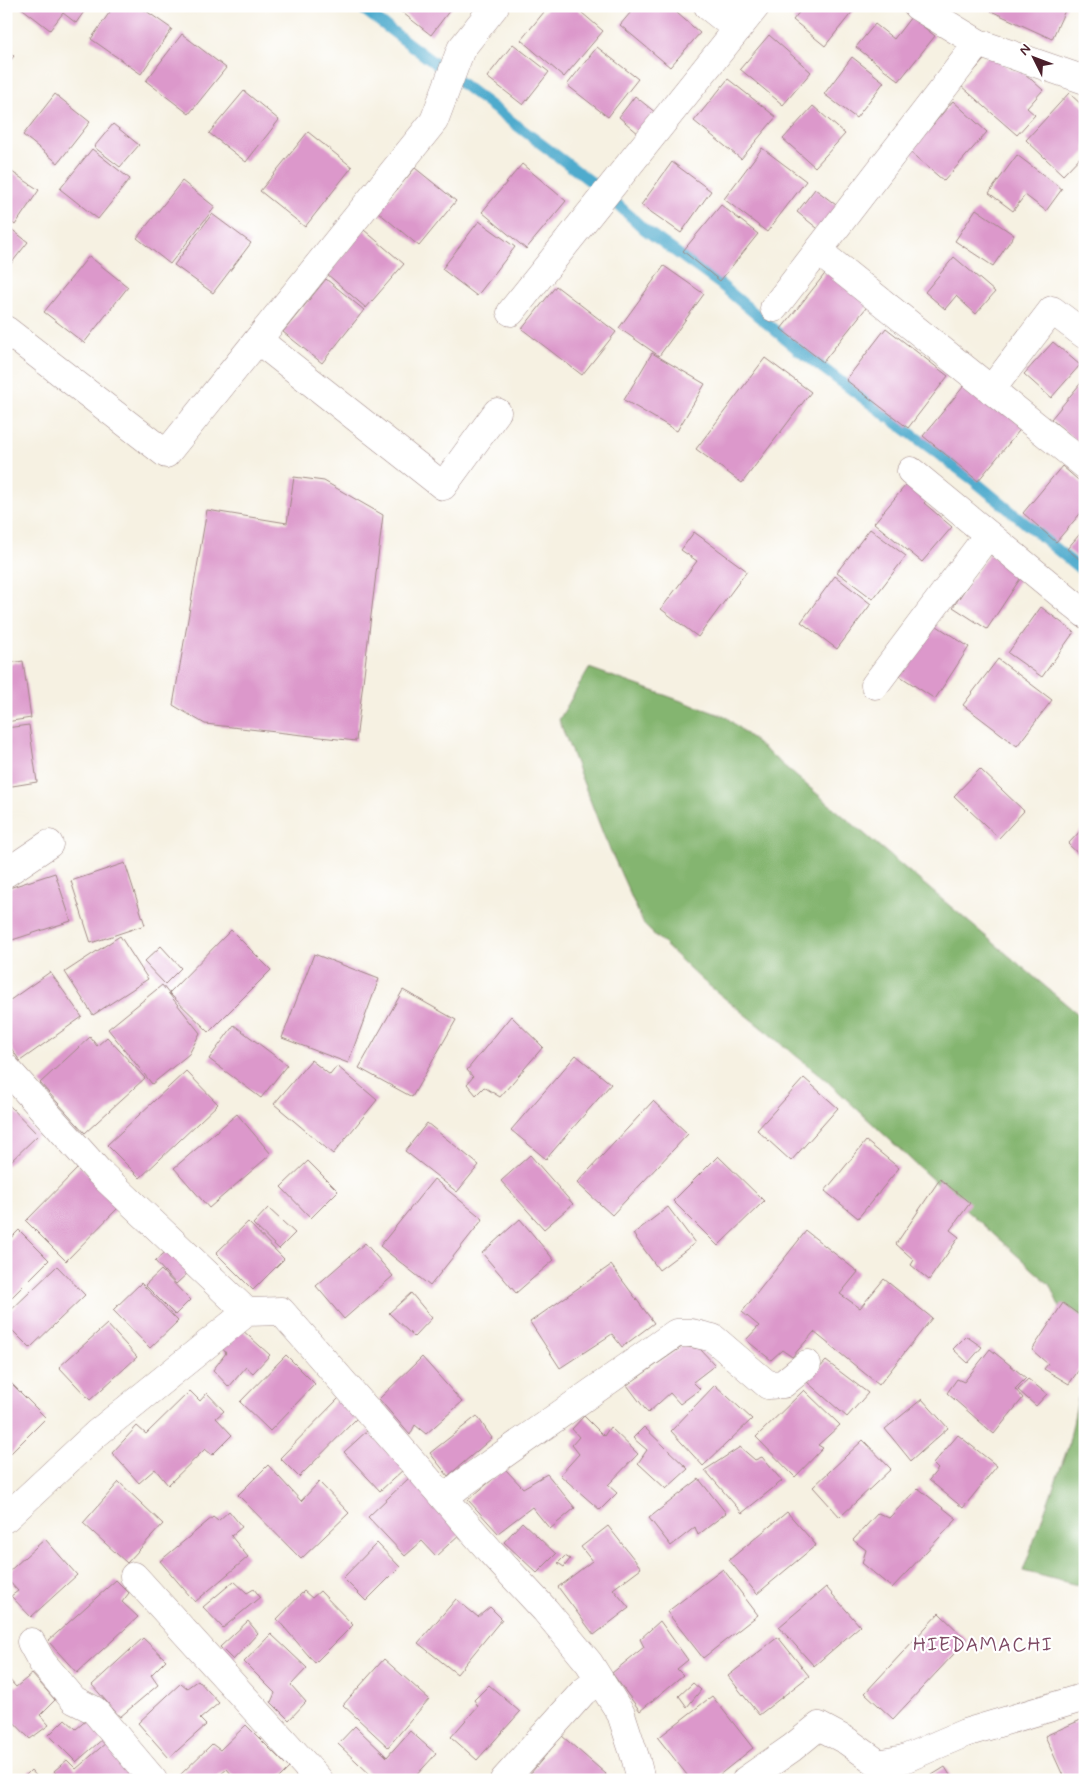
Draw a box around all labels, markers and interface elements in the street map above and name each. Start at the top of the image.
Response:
north arrow [1008,32,1058,82]
text: N [1015,40,1035,59]
district label: HIEDAMACHI [913,1632,1053,1659]

